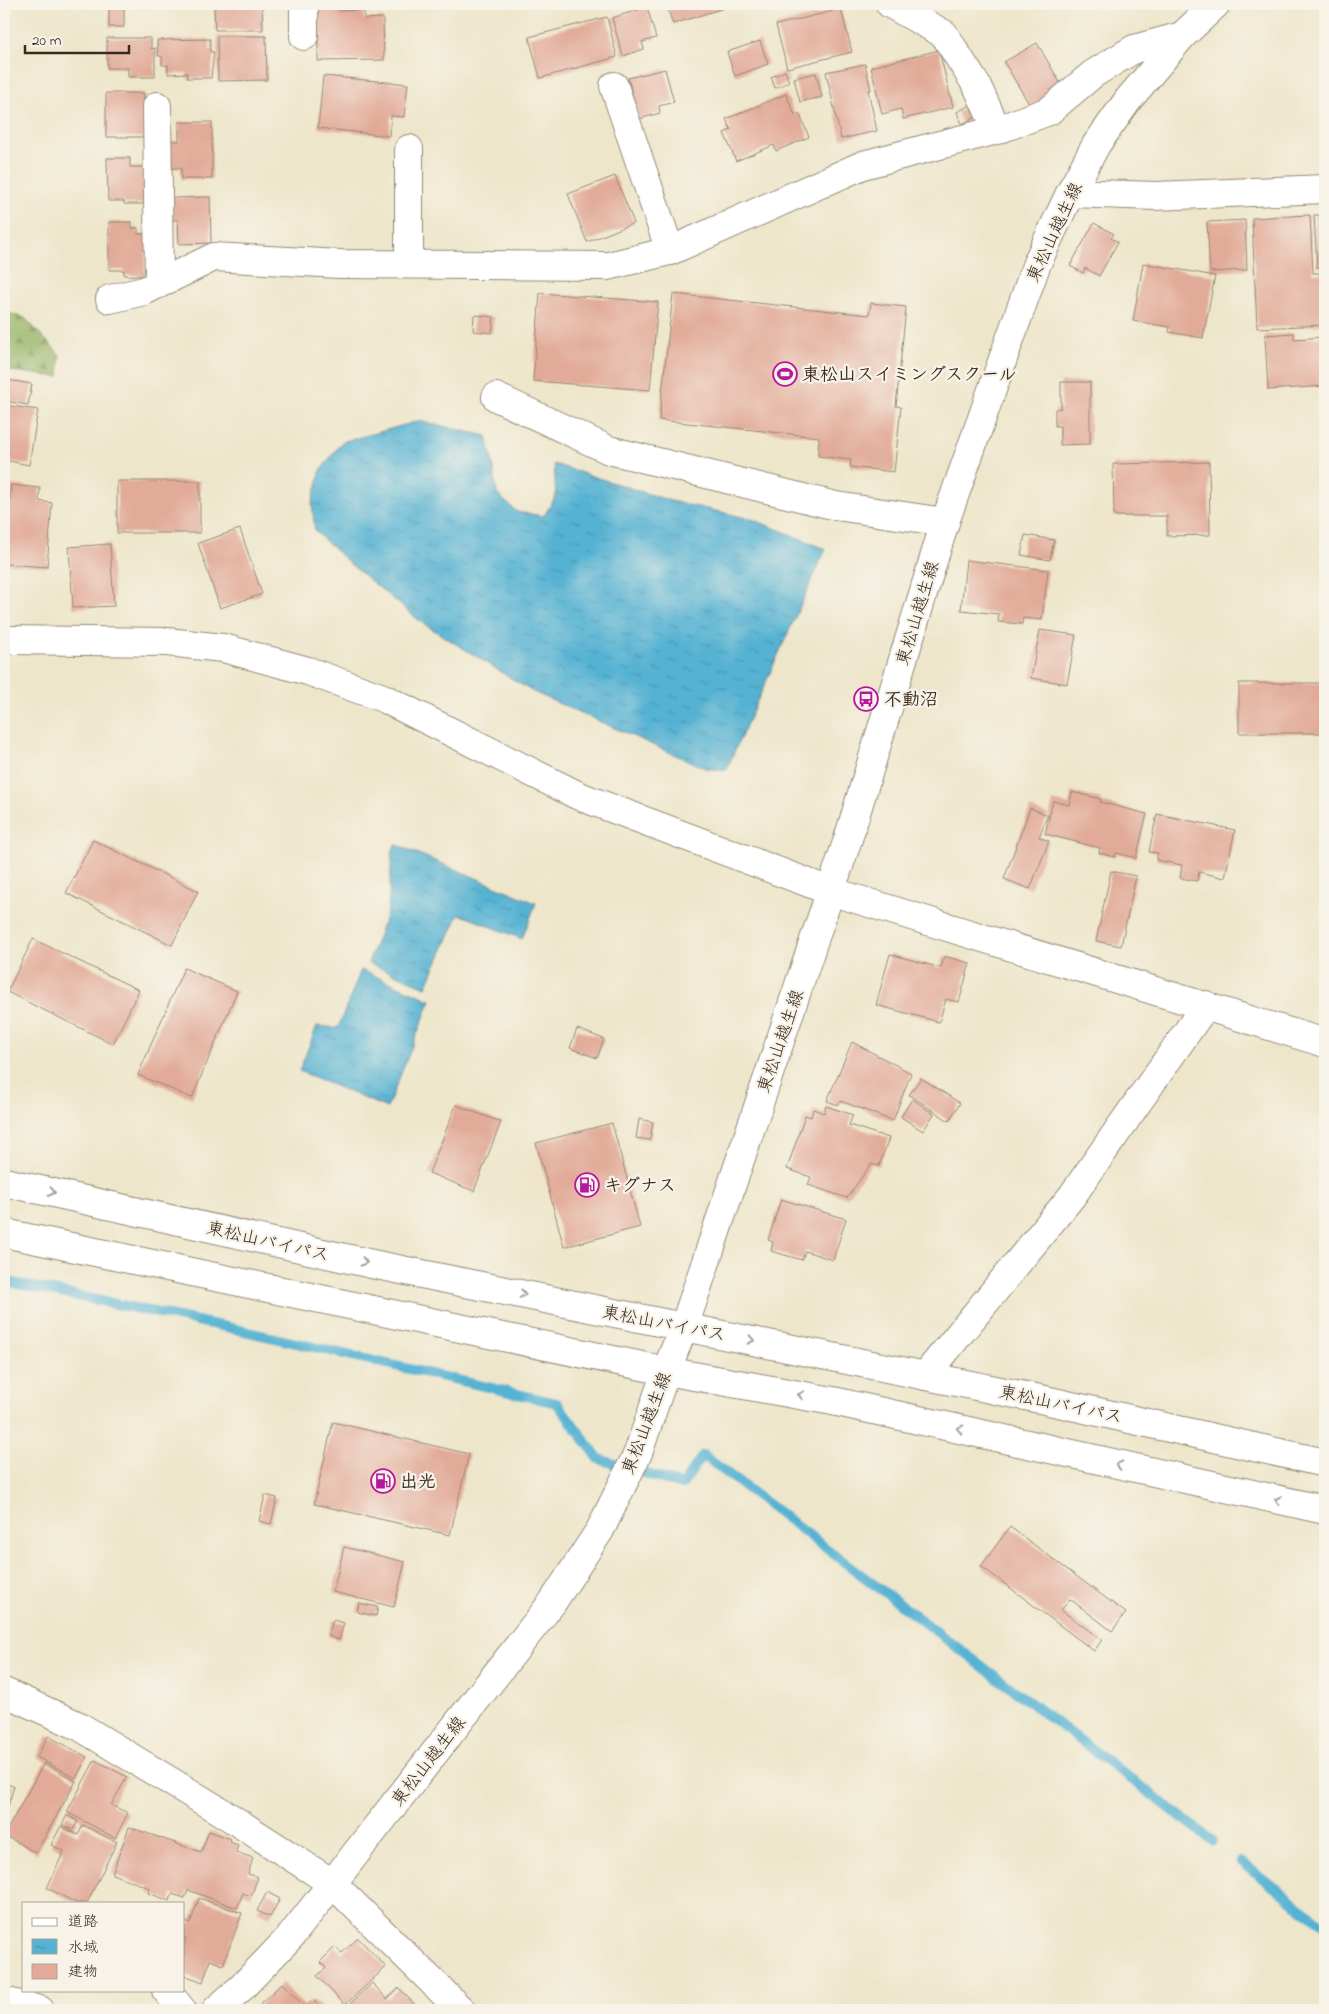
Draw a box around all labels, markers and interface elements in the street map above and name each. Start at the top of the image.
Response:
scale bar [25,22,129,54]
text: 20 m [32,30,62,52]
street label: 東松山越生線 [1021,178,1090,287]
sports icon: 東松山スイミングスクール [772,361,798,387]
place label: 東松山スイミングスクール [802,363,1016,389]
street label: 東松山越生線 [891,558,947,669]
bus stop icon: 不動沼 [853,686,879,712]
place label: 不動沼 [884,688,938,714]
street label: 東松山越生線 [752,986,812,1097]
fuel station icon: キグナス [574,1172,600,1198]
place label: キグナス [604,1174,676,1200]
one-way arrow [47,1186,56,1197]
street label: 東松山バイパス [203,1216,332,1270]
one-way arrow [359,1256,368,1267]
one-way arrow [519,1289,527,1299]
street label: 東松山バイパス [599,1300,728,1350]
one-way arrow [746,1335,755,1345]
street label: 東松山越生線 [616,1369,679,1479]
street label: 東松山バイパス [996,1380,1125,1432]
one-way arrow [797,1391,806,1401]
one-way arrow [956,1424,965,1435]
one-way arrow [1114,1460,1123,1471]
fuel station icon: 出光 [370,1468,396,1494]
place label: 出光 [400,1470,436,1496]
one-way arrow [1273,1495,1282,1505]
street label: 東松山越生線 [386,1712,473,1813]
legend [22,1902,185,1992]
text: 道路 [68,1911,98,1933]
text: 水域 [68,1937,98,1959]
text: 建物 [68,1961,98,1983]

